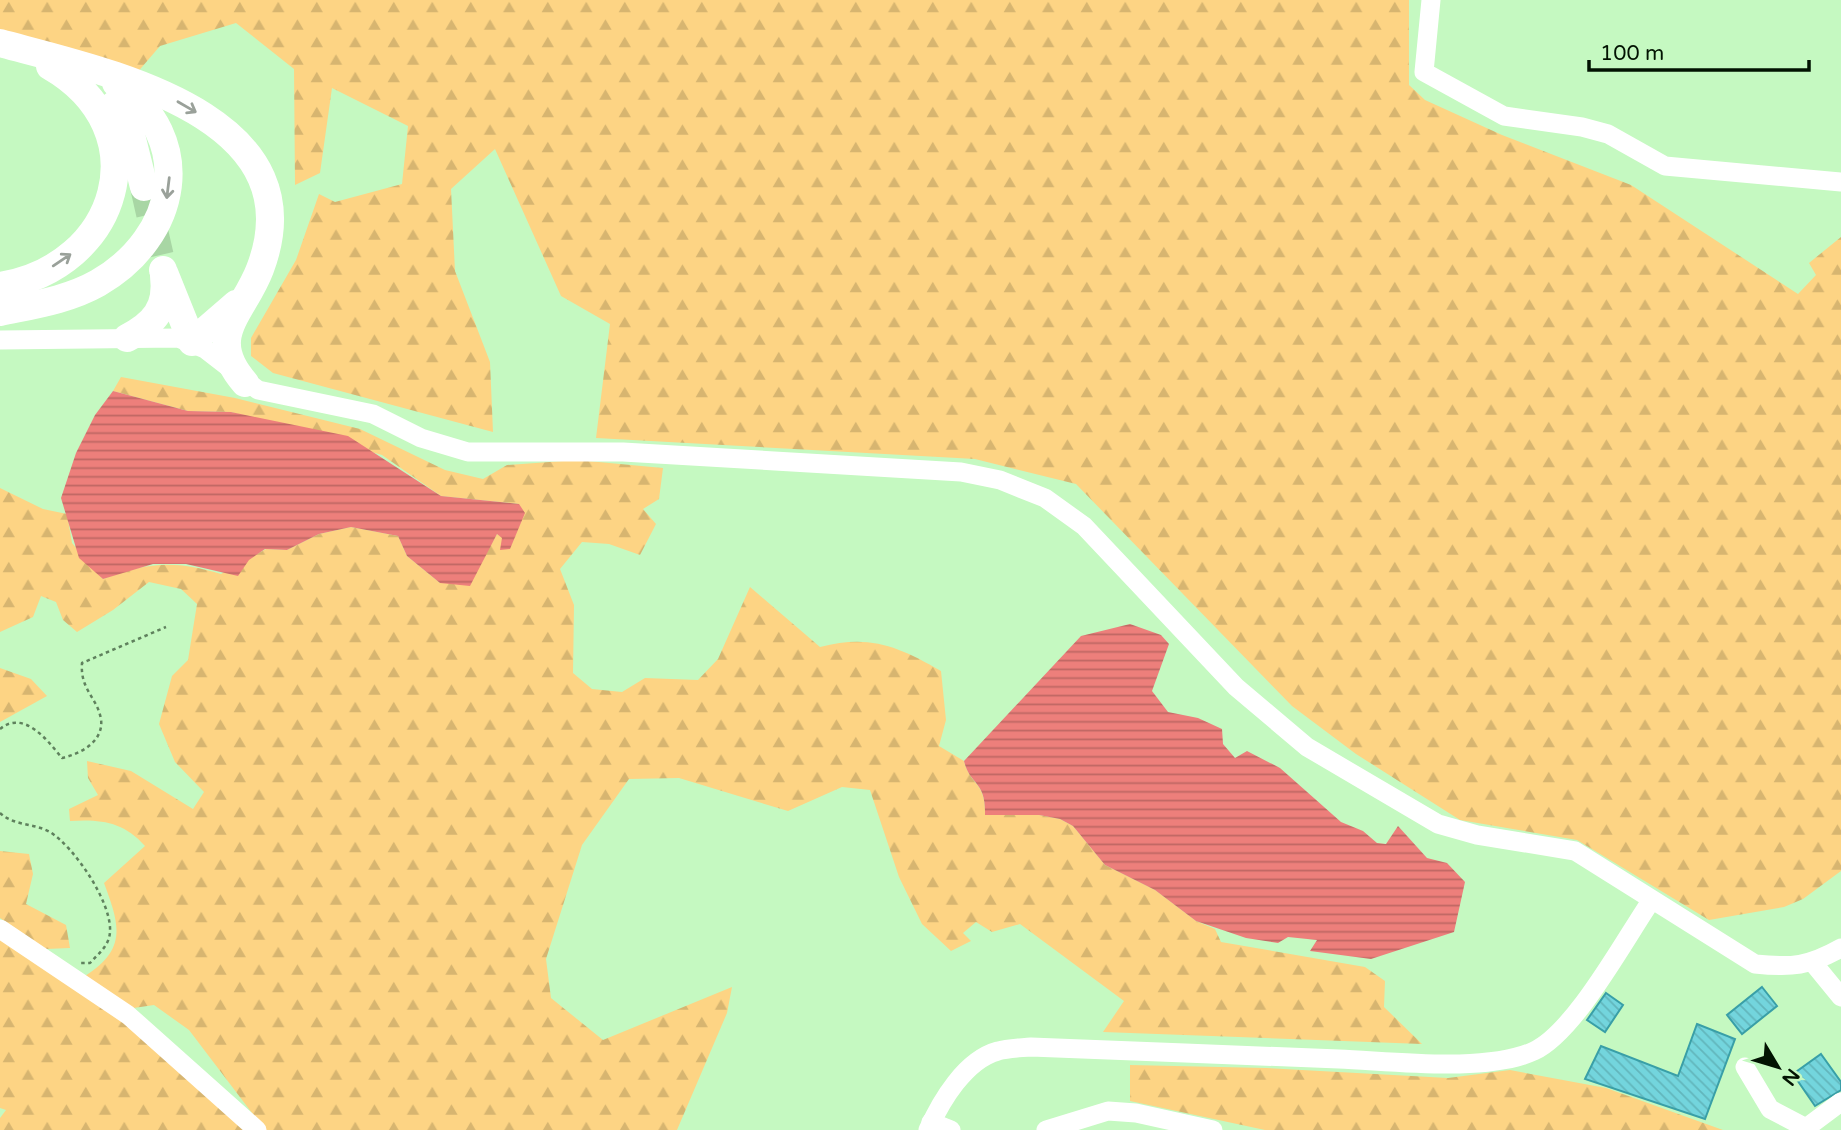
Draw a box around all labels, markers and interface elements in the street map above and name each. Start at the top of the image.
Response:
scale bar [1589,28,1810,72]
text: 100 m [1600,41,1664,66]
one-way arrow [177,100,197,114]
one-way arrow [161,176,174,199]
one-way arrow [52,253,72,267]
north arrow [1743,1032,1813,1102]
text: N [1777,1064,1804,1090]

